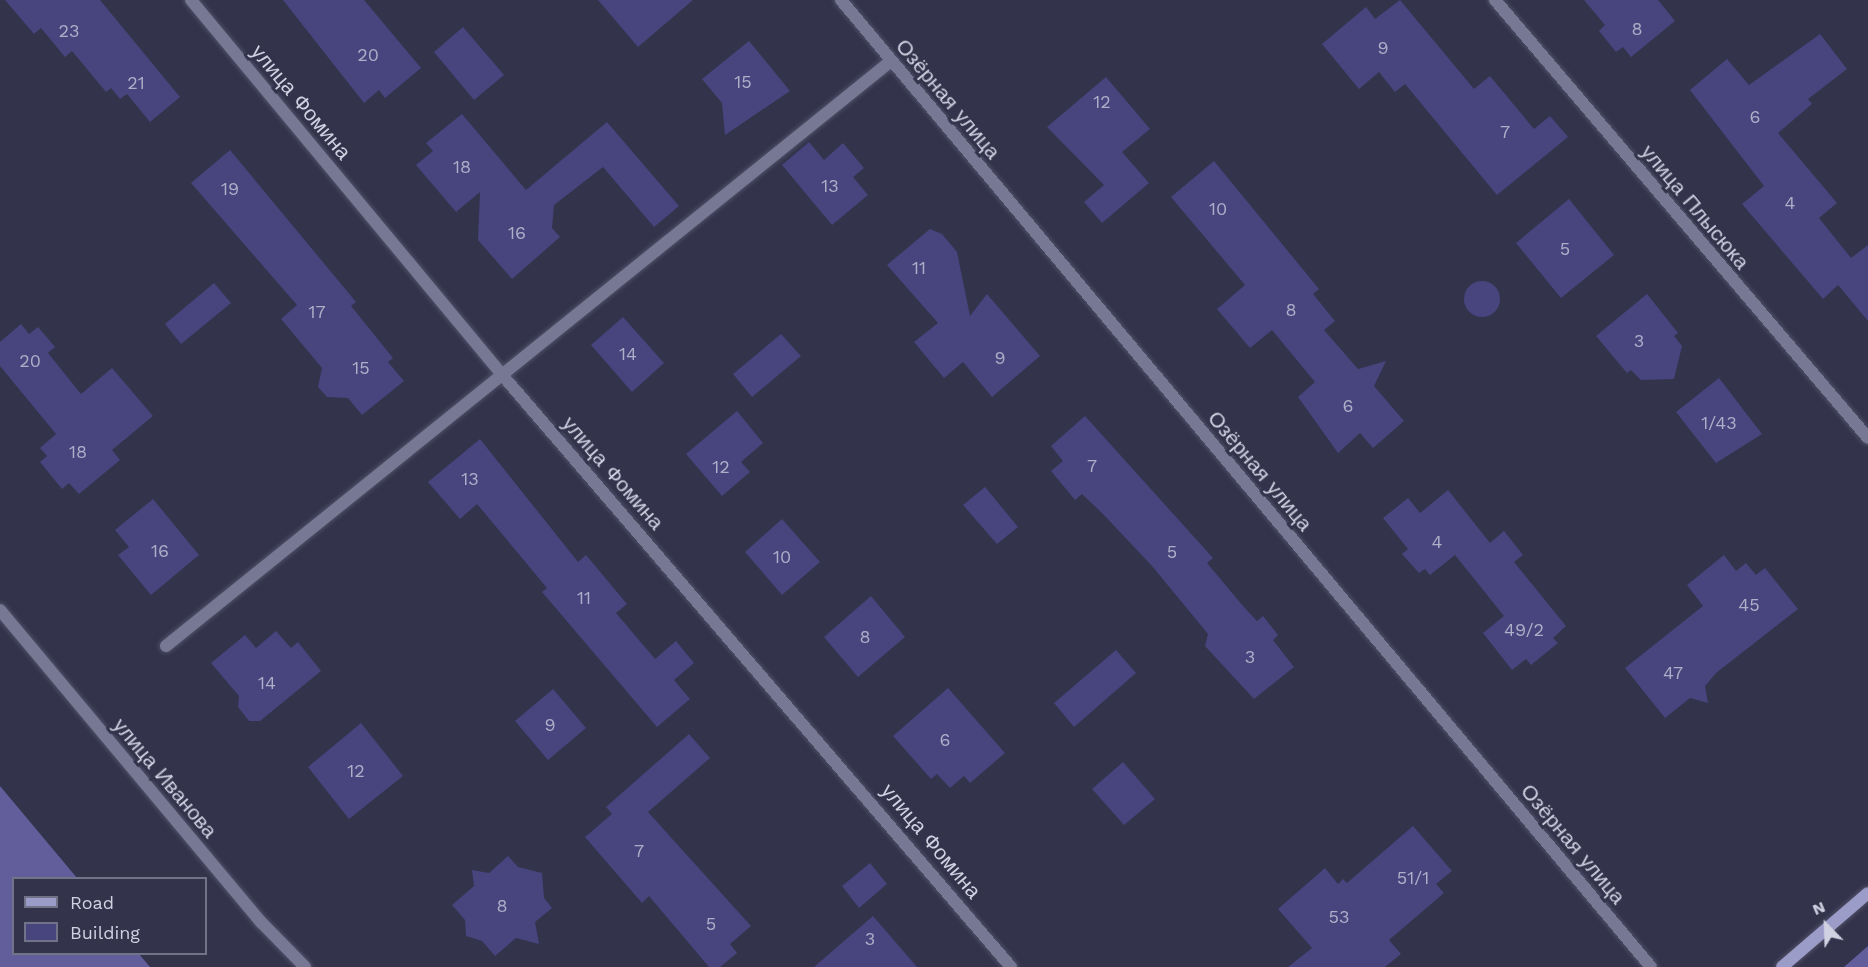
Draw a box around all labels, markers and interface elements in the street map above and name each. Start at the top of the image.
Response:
house number: 8 [1631,18,1643,40]
house number: 23 [59,20,79,42]
street label: Озёрная улица [891,34,1005,164]
house number: 9 [1377,37,1389,59]
street label: улица Фомина [246,40,356,164]
house number: 20 [357,44,379,66]
house number: 15 [734,71,752,93]
house number: 21 [127,72,145,94]
house number: 12 [1093,91,1111,113]
house number: 6 [1750,106,1760,128]
house number: 7 [1500,121,1510,143]
street label: улица Плысюка [1636,140,1754,274]
house number: 18 [453,156,471,178]
house number: 13 [821,175,839,197]
house number: 19 [221,178,239,200]
house number: 4 [1785,192,1795,214]
house number: 10 [1209,198,1227,220]
house number: 16 [508,222,526,244]
house number: 5 [1560,238,1570,260]
house number: 11 [912,257,926,279]
house number: 8 [1285,299,1297,321]
house number: 17 [308,301,326,323]
house number: 3 [1634,330,1644,352]
house number: 14 [619,343,637,365]
house number: 9 [994,347,1006,369]
house number: 20 [19,350,41,372]
house number: 15 [352,357,370,379]
house number: 6 [1343,395,1353,417]
street label: Озёрная улица [1203,406,1317,536]
street label: улица Фомина [557,411,669,535]
house number: 1/43 [1701,412,1737,434]
house number: 18 [69,441,87,463]
house number: 7 [1087,455,1097,477]
house number: 12 [712,456,730,478]
house number: 13 [461,468,479,490]
house number: 4 [1432,531,1442,553]
house number: 16 [151,540,169,562]
house number: 5 [1167,541,1177,563]
house number: 10 [773,546,791,568]
house number: 11 [577,587,591,609]
house number: 45 [1738,594,1760,616]
house number: 49/2 [1504,619,1544,641]
house number: 8 [859,626,871,648]
house number: 3 [1245,646,1255,668]
house number: 47 [1663,662,1683,684]
house number: 14 [258,672,276,694]
street label: улица Иванова [108,713,222,843]
house number: 9 [544,714,556,736]
house number: 6 [940,729,950,751]
house number: 12 [347,760,365,782]
street label: улица Фомина [876,779,986,903]
street label: Озёрная улица [1516,779,1630,909]
house number: 7 [634,840,644,862]
house number: 51/1 [1397,867,1429,889]
legend [12,877,207,955]
text: Road [70,892,114,913]
house number: 8 [496,895,508,917]
north arrow [1796,895,1856,955]
text: N [1810,897,1828,919]
house number: 53 [1329,906,1349,928]
house number: 5 [706,913,716,935]
text: Building [70,922,140,943]
house number: 3 [865,928,875,950]

